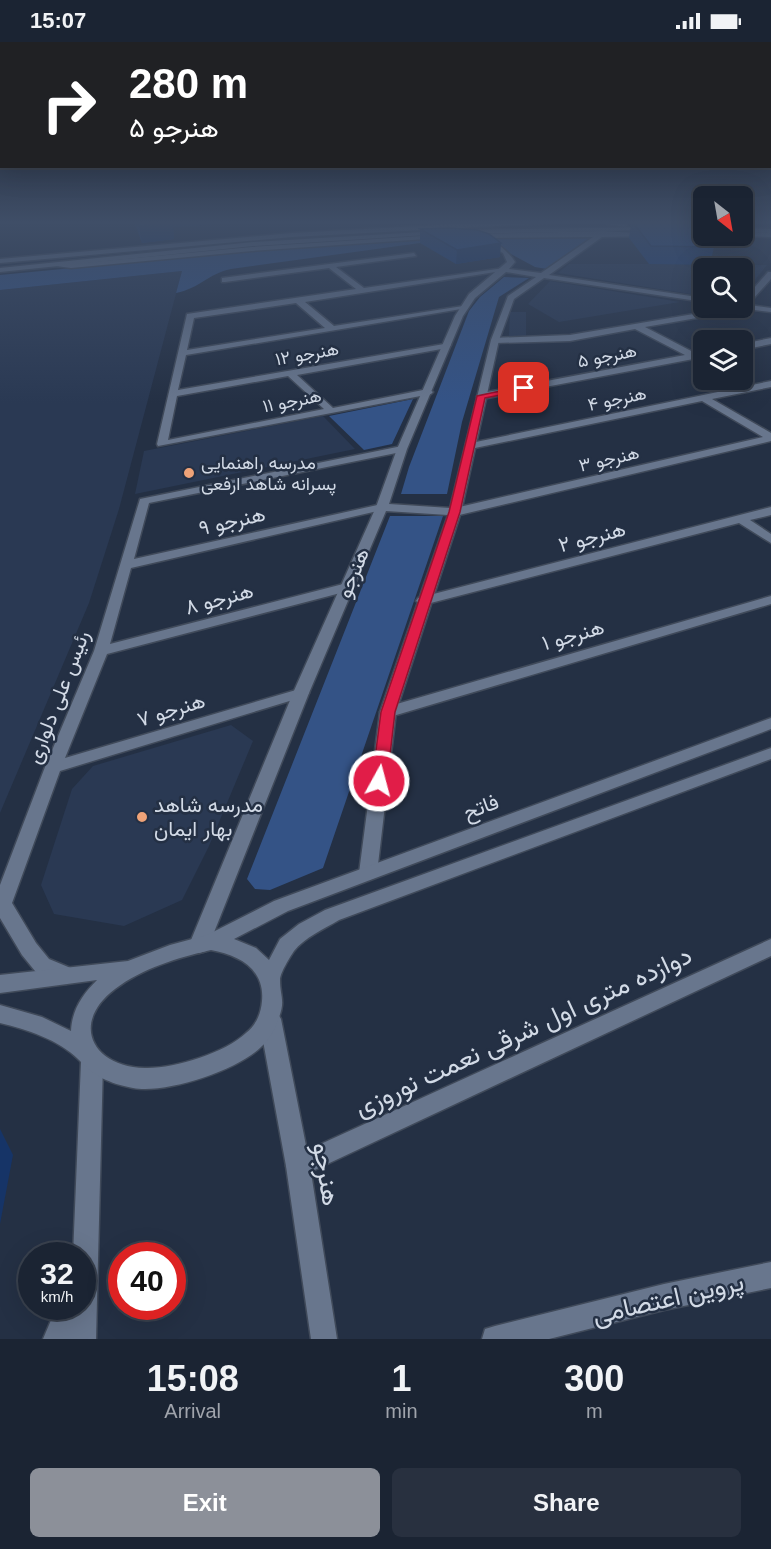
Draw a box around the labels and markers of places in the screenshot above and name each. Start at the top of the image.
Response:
pin [498,362,549,413]
place label: مدرسه راهنمایی پسرانه شاهد ارفعی [201,453,336,496]
marker: مدرسه راهنمایی پسرانه شاهد ارفعی [182,466,196,480]
place label: مدرسه شاهد بهار ایمان [154,793,263,842]
marker: مدرسه شاهد بهار ایمان [135,810,149,824]

